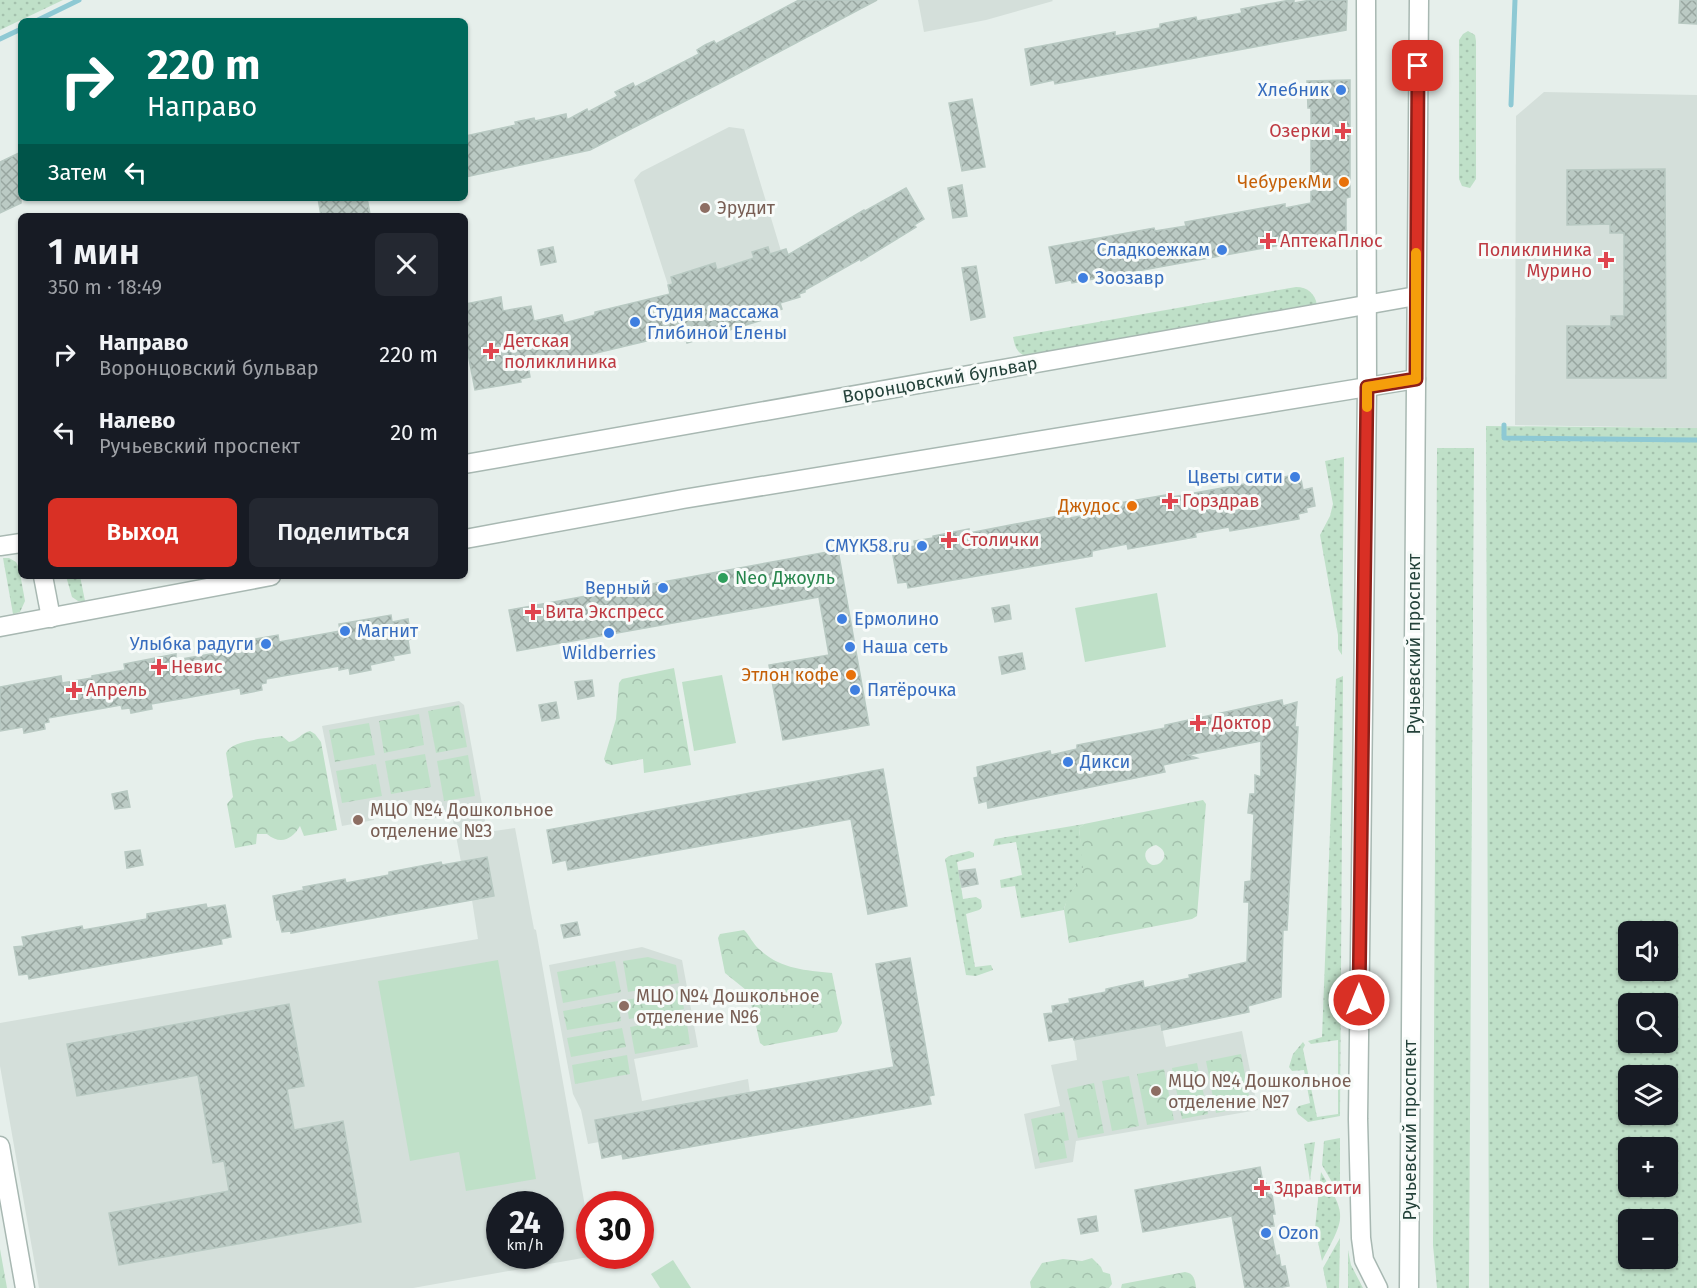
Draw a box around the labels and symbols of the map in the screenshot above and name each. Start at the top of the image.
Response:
pin [1392,40,1443,91]
place label: Хлебник [1258,79,1330,101]
marker: Хлебник [1334,83,1348,97]
place label: Озерки [1269,120,1331,142]
marker: Озерки [1336,124,1350,138]
place label: ЧебурекМи [1237,171,1332,193]
marker: ЧебурекМи [1337,175,1351,189]
place label: Эрудит [717,197,776,219]
marker: Эрудит [698,201,712,215]
place label: АптекаПлюс [1280,230,1383,252]
marker: АптекаПлюс [1261,234,1275,248]
place label: Сладкоежкам [1096,239,1210,261]
place label: Поликлиника Мурино [1478,239,1592,282]
marker: Сладкоежкам [1215,243,1229,257]
marker: Поликлиника Мурино [1597,251,1615,269]
place label: Зоозавр [1095,267,1164,289]
marker: Зоозавр [1076,271,1090,285]
place label: Студия массажа Глибиной Елены [647,301,787,344]
marker: Студия массажа Глибиной Елены [628,315,642,329]
place label: Детская поликлиника [503,330,617,373]
marker: Детская поликлиника [482,342,500,360]
street label: Воронцовский бульвар [841,352,1039,408]
place label: Цветы сити [1187,466,1283,488]
marker: Цветы сити [1288,470,1302,484]
place label: Горздрав [1182,490,1259,512]
marker: Горздрав [1163,494,1177,508]
place label: Джудос [1057,495,1120,517]
marker: Джудос [1125,499,1139,513]
place label: Столички [961,529,1039,551]
marker: Столички [942,533,956,547]
place label: CMYK58.ru [825,535,910,557]
marker: CMYK58.ru [915,539,929,553]
street label: Ручьевский проспект [1403,553,1425,734]
place label: Neo Джоуль [735,567,835,589]
marker: Neo Джоуль [716,571,730,585]
place label: Верный [585,577,651,599]
marker: Верный [656,581,670,595]
place label: Вита Экспресс [545,601,665,623]
marker: Вита Экспресс [526,605,540,619]
place label: Ермолино [854,608,939,630]
marker: Ермолино [835,612,849,626]
place label: Магнит [357,620,419,642]
marker: Магнит [338,624,352,638]
marker: Wildberries [602,626,616,640]
place label: Улыбка радуги [130,633,254,655]
place label: Наша сеть [862,636,948,658]
marker: Улыбка радуги [259,637,273,651]
marker: Наша сеть [843,640,857,654]
place label: Wildberries [562,642,656,664]
place label: Невис [171,656,223,678]
marker: Невис [152,660,166,674]
place label: Этлон кофе [742,664,839,686]
marker: Этлон кофе [844,668,858,682]
place label: Апрель [86,679,147,701]
place label: Пятёрочка [867,679,957,701]
marker: Апрель [67,683,81,697]
marker: Пятёрочка [848,683,862,697]
place label: Доктор [1211,712,1272,734]
marker: Доктор [1189,714,1207,732]
place label: Дикси [1079,751,1130,773]
marker: Дикси [1061,755,1075,769]
place label: МЦО №4 Дошкольное отделение №3 [370,799,554,842]
marker: МЦО №4 Дошкольное отделение №3 [351,813,365,827]
position arrow [1327,968,1391,1032]
place label: МЦО №4 Дошкольное отделение №6 [636,985,820,1028]
marker: МЦО №4 Дошкольное отделение №6 [617,999,631,1013]
street label: Ручьевский проспект [1399,1039,1421,1220]
place label: МЦО №4 Дошкольное отделение №7 [1168,1070,1352,1113]
marker: МЦО №4 Дошкольное отделение №7 [1149,1084,1163,1098]
place label: Здравсити [1274,1177,1362,1199]
marker: Здравсити [1255,1181,1269,1195]
speed limit sign: 30 [576,1191,654,1269]
place label: Ozon [1278,1222,1319,1244]
marker: Ozon [1259,1226,1273,1240]

